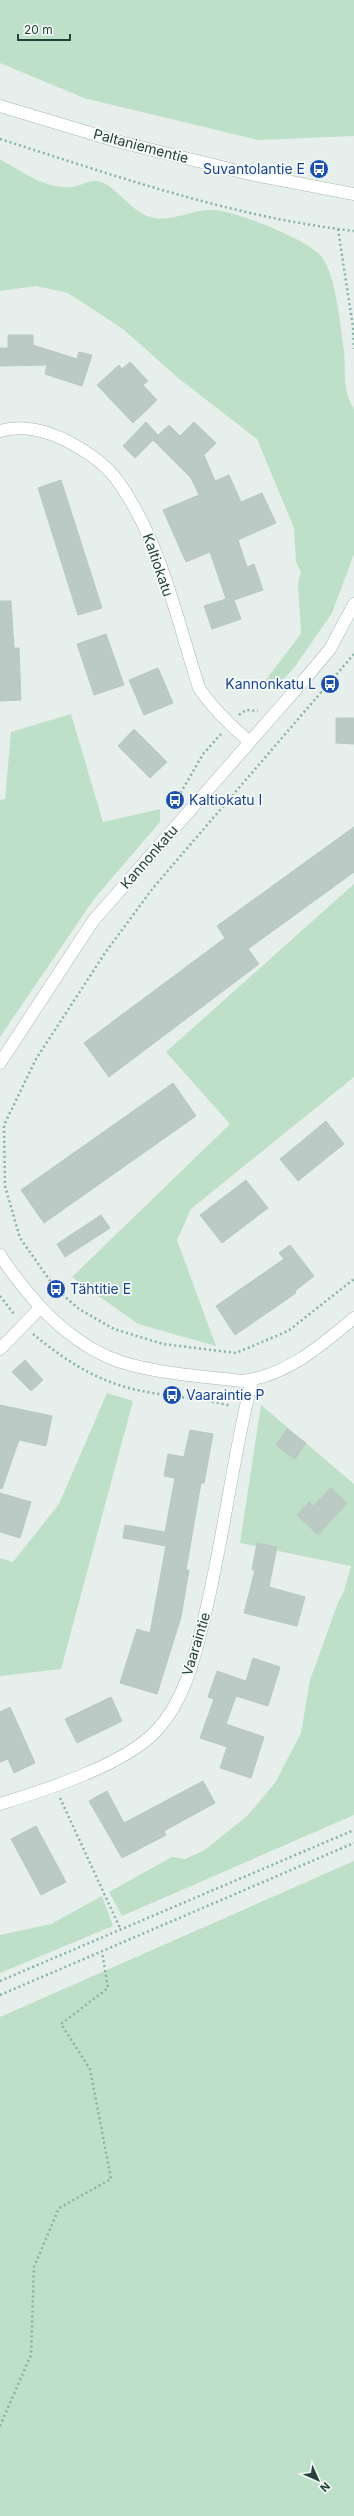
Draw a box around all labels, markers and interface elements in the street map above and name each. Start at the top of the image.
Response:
scale bar [18,16,70,42]
text: 20 m [24,22,53,37]
street label: Paltaniementie [92,125,190,166]
bus stop icon: Suvantolantie E [308,158,330,180]
place label: Suvantolantie E [203,160,305,177]
street label: Kaltiokatu [140,531,177,599]
bus stop icon: Kannonkatu L [319,673,341,695]
place label: Kannonkatu L [225,675,316,692]
bus stop icon: Kaltiokatu I [164,789,186,811]
place label: Kaltiokatu I [189,791,262,808]
street label: Kannonkatu [116,821,181,892]
bus stop icon: Tähtitie E [45,1278,67,1300]
place label: Tähtitie E [70,1280,131,1297]
bus stop icon: Vaaraintie P [161,1384,183,1406]
place label: Vaaraintie P [186,1386,265,1403]
street label: Vaaraintie [178,1610,213,1678]
north arrow [298,2460,338,2500]
text: N [317,2479,333,2495]

